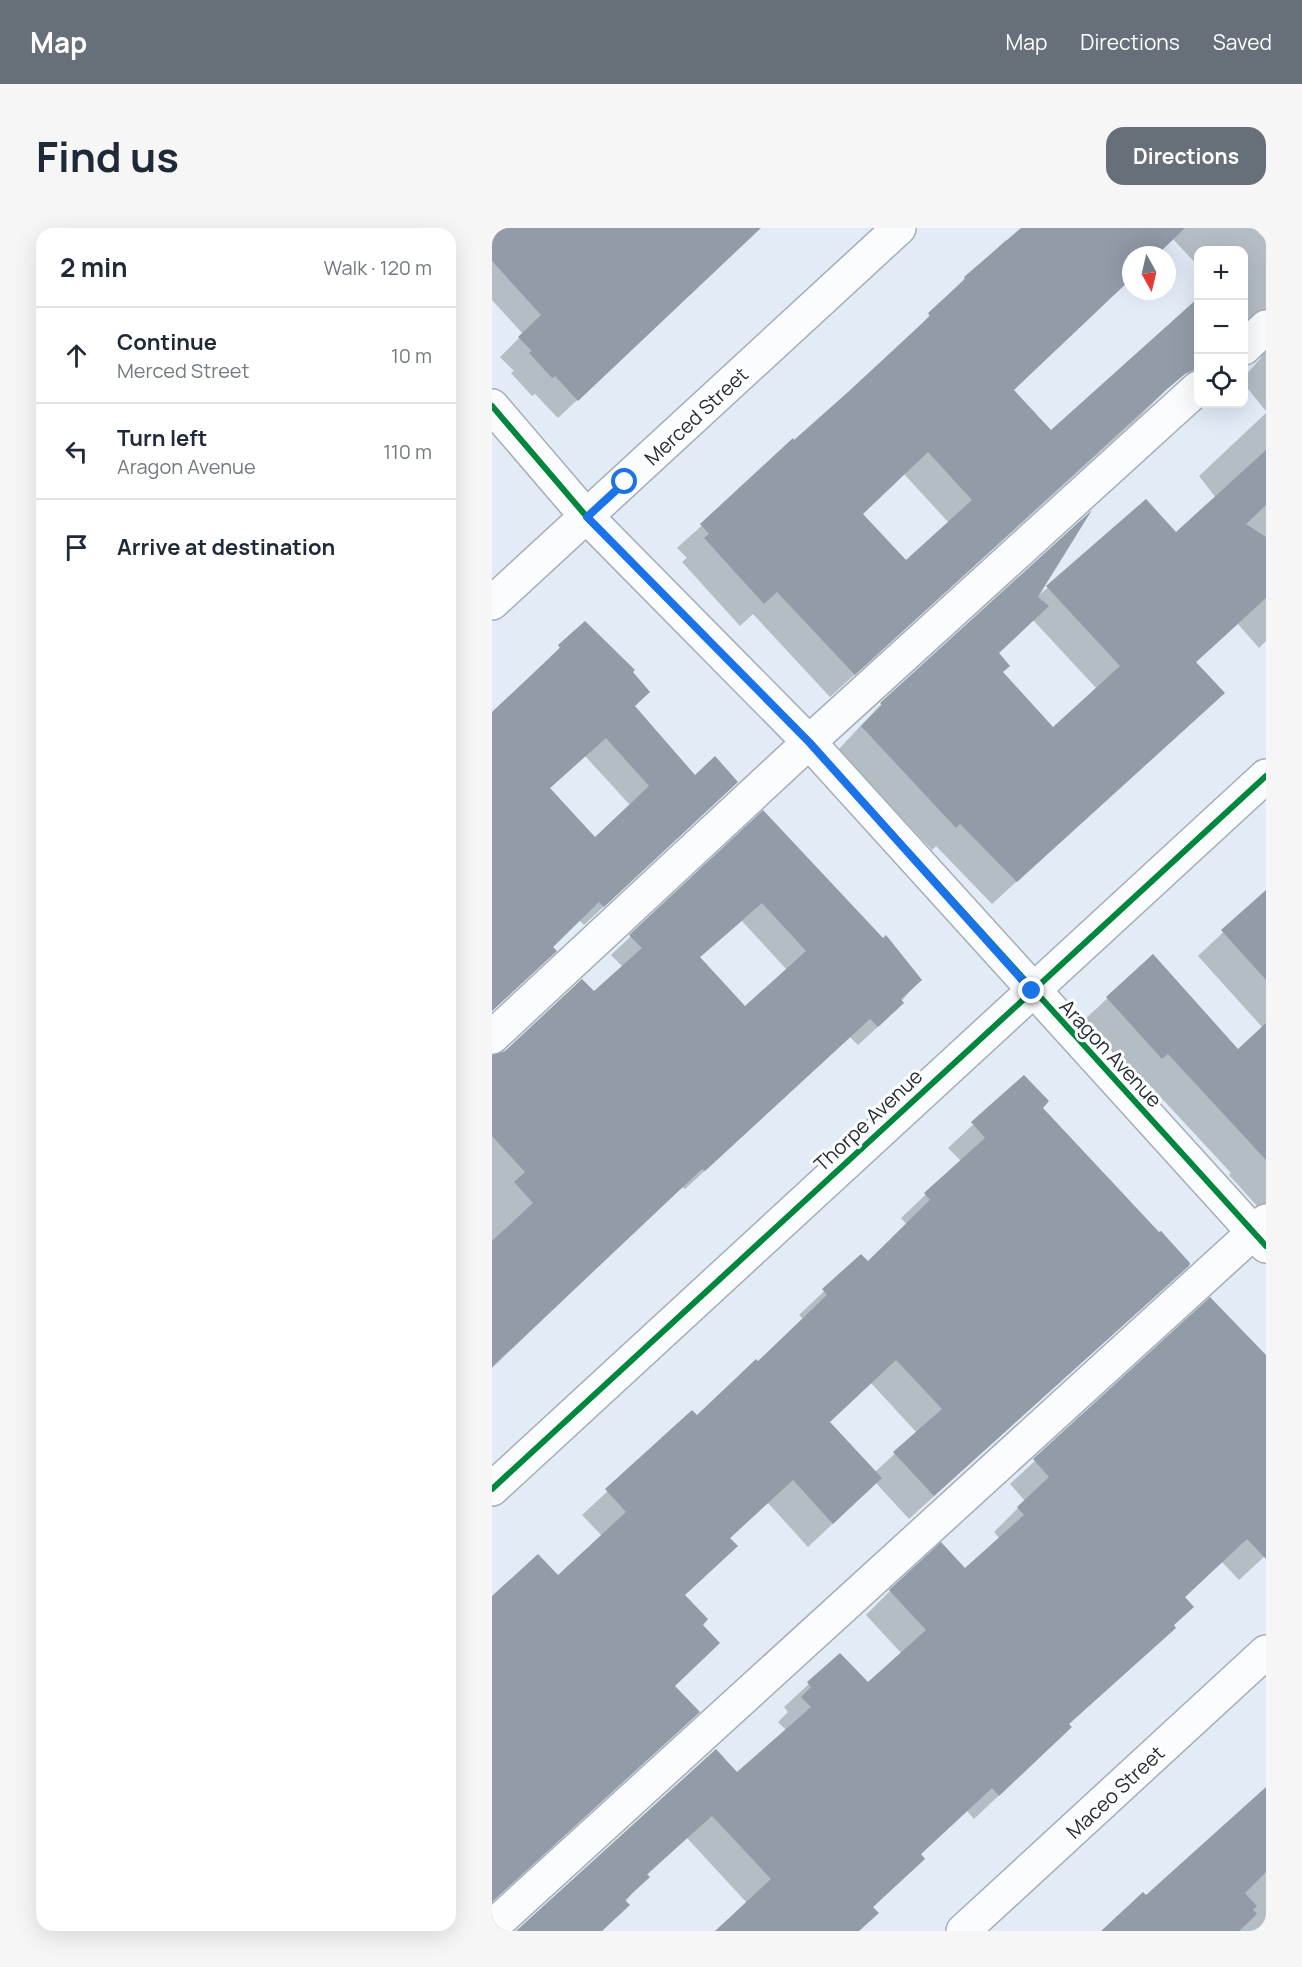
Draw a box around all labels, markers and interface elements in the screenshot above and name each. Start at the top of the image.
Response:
text: Map [30,23,87,61]
text: Map [1006,28,1047,56]
text: Directions [1080,28,1180,56]
text: Saved [1213,28,1272,56]
text: Find us [36,127,179,185]
button: Directions [1106,127,1266,185]
north arrow [1122,246,1176,300]
map controls [1194,246,1248,408]
button: + [1194,246,1248,300]
text: 2 min [60,249,128,285]
text: Walk · 120 m [324,254,432,281]
button: − [1194,300,1248,354]
text: Continue [117,327,217,357]
icon: ahead [60,339,93,372]
text: 10 m [391,342,432,369]
button: locate [1194,354,1248,408]
text: Merced Street [117,357,250,384]
street label: Merced Street [638,361,754,471]
text: Turn left [117,423,207,453]
icon: left [60,435,93,468]
text: 110 m [383,438,432,465]
text: Aragon Avenue [117,453,256,480]
route start [611,468,637,494]
icon: arrive [60,531,93,564]
text: Arrive at destination [117,532,335,562]
route end [1018,977,1044,1003]
street label: Aragon Avenue [1054,993,1168,1113]
street label: Thorpe Avenue [808,1063,928,1177]
street label: Maceo Street [1060,1740,1170,1844]

